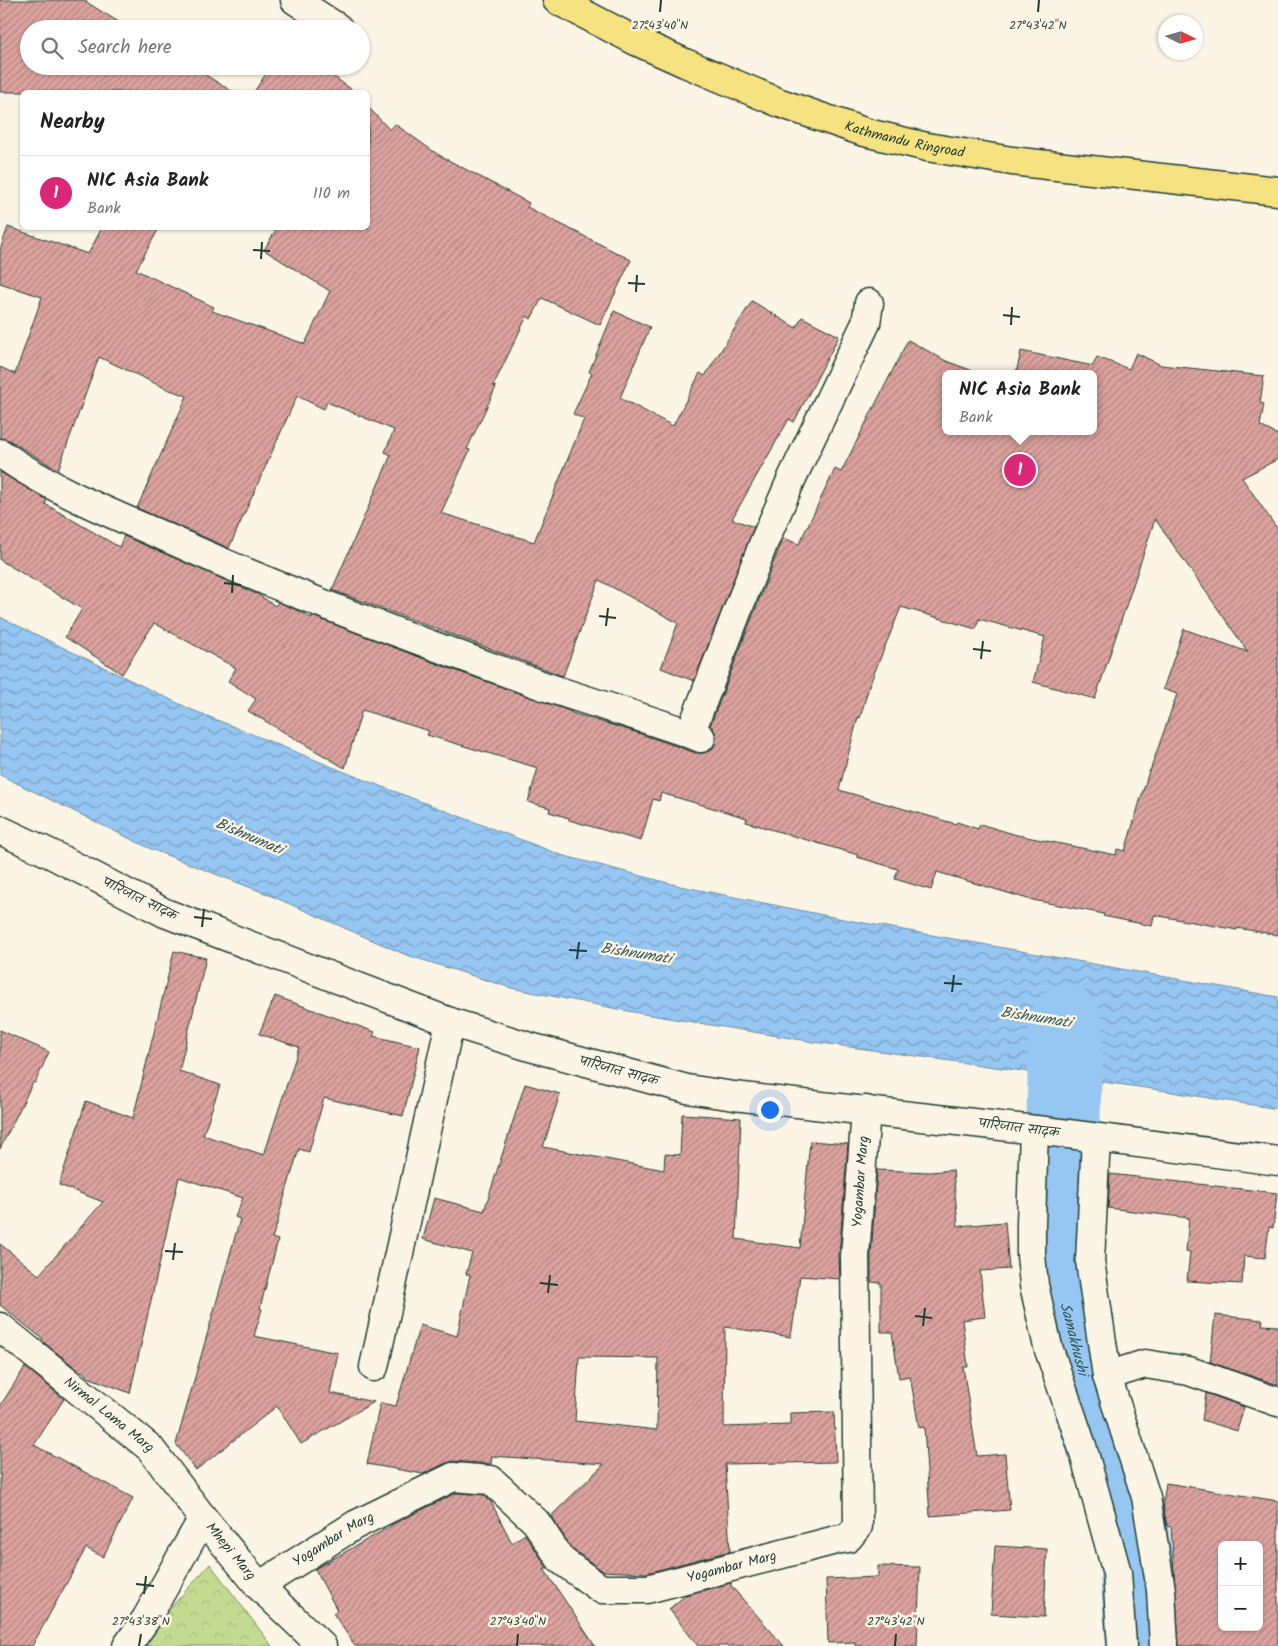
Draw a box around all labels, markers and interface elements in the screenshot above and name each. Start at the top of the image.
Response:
north arrow [1158,15,1203,60]
text: 27°43'40"N [632,16,688,35]
text: 27°43'42"N [1009,16,1067,35]
search box [20,20,370,75]
text: Search here [78,33,172,63]
icon: search [38,34,66,62]
text: Nearby [40,106,105,139]
street label: Kathmandu Ringroad [842,115,967,164]
text: NIC Asia Bank [87,166,208,196]
text: 1 [54,181,58,206]
text: 110 m [313,181,350,206]
text: Bank [87,196,121,221]
popup [942,370,1097,435]
text: NIC Asia Bank [959,375,1080,405]
text: Bank [959,405,993,430]
pin: 1 [1004,451,1036,489]
water label: Bishnumati [212,812,290,863]
street label: पारिजात सादक [98,871,183,928]
water label: Bishnumati [599,937,676,972]
water label: Bishnumati [999,1001,1076,1036]
street label: पारिजात सादक [576,1050,663,1093]
your location [757,1097,783,1123]
street label: पारिजात सादक [976,1112,1063,1144]
street label: Yogambar Marg [846,1135,875,1228]
water label: Samakhushi [1052,1300,1095,1381]
street label: Nirmal Lama Marg [59,1372,159,1458]
street label: Yogambar Marg [289,1506,378,1573]
street label: Mhepi Marg [200,1518,261,1585]
map controls [1218,1541,1263,1631]
button: + [1218,1541,1263,1586]
street label: Yogambar Marg [685,1545,779,1589]
button: − [1218,1586,1263,1631]
text: 27°43'38"N [112,1612,170,1631]
text: 27°43'40"N [490,1612,546,1631]
text: 27°43'42"N [867,1612,925,1631]

